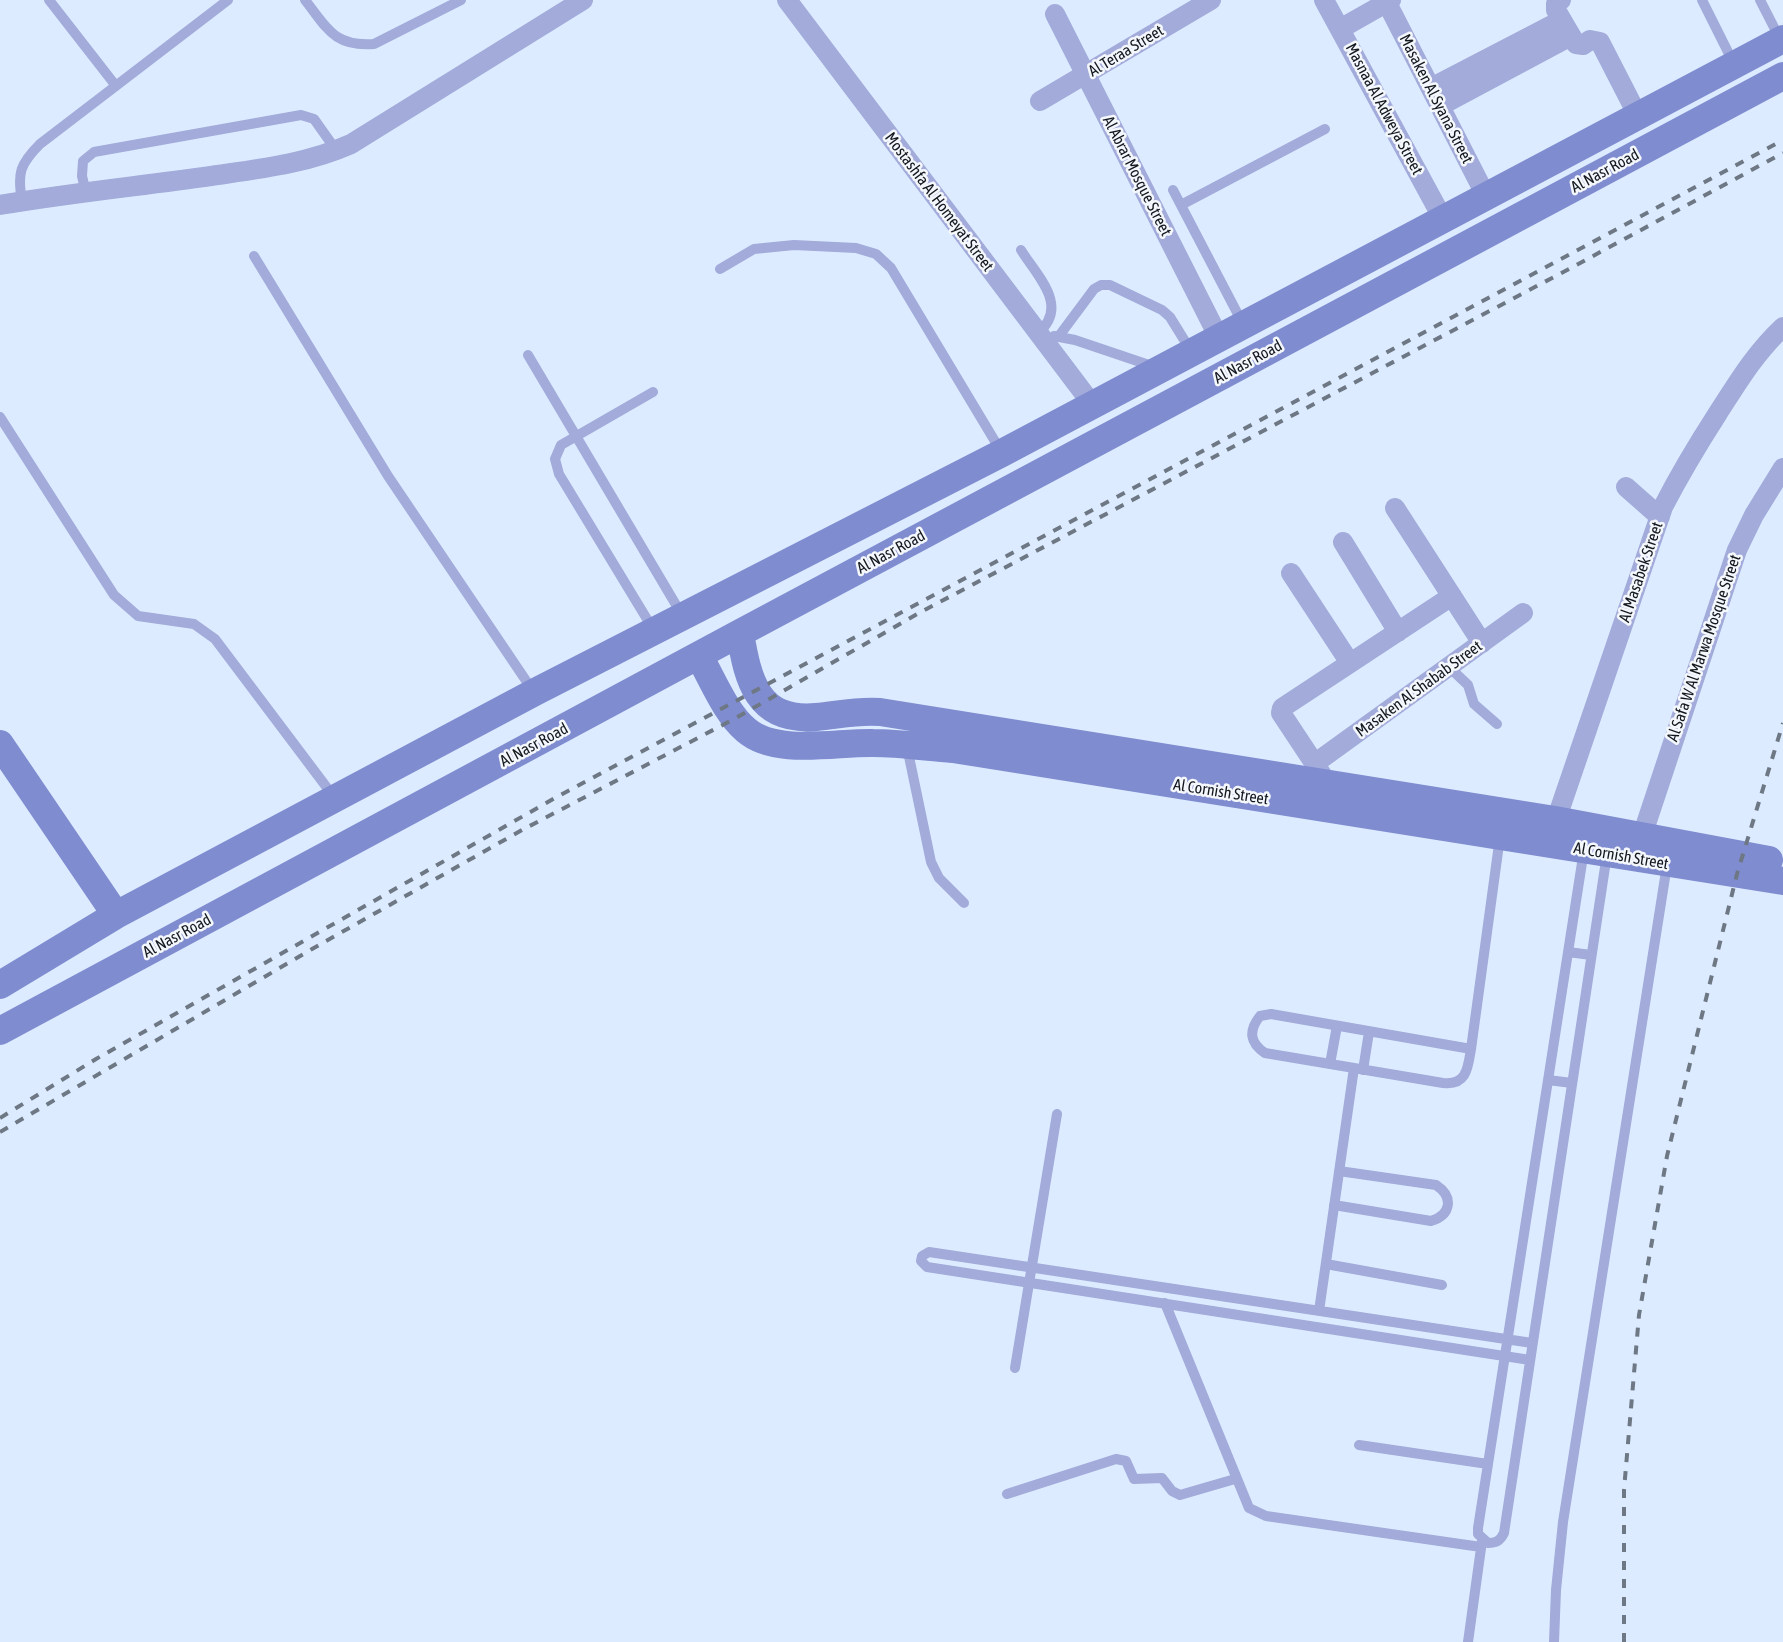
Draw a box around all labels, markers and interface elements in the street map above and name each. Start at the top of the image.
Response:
street label: Al Teraa Street [1085,21,1167,81]
street label: Masaken Al Syana Street [1395,31,1477,167]
street label: Masnaa Al Adweya Street [1341,40,1427,178]
street label: Al Abrar Mosque Street [1098,113,1176,239]
street label: Mostashfa Al Homeyat Street [881,129,997,275]
street label: Al Nasr Road [1568,145,1642,197]
street label: Al Nasr Road [1211,336,1285,388]
street label: Al Masabek Street [1615,519,1667,625]
street label: Al Nasr Road [854,526,928,578]
street label: Al Safa W Al Marwa Mosque Street [1663,552,1745,744]
street label: Masaken Al Shabab Street [1352,637,1486,741]
street label: Al Nasr Road [497,719,571,771]
street label: Al Cornish Street [1172,775,1270,809]
street label: Al Cornish Street [1572,838,1670,874]
street label: Al Nasr Road [140,910,214,962]

